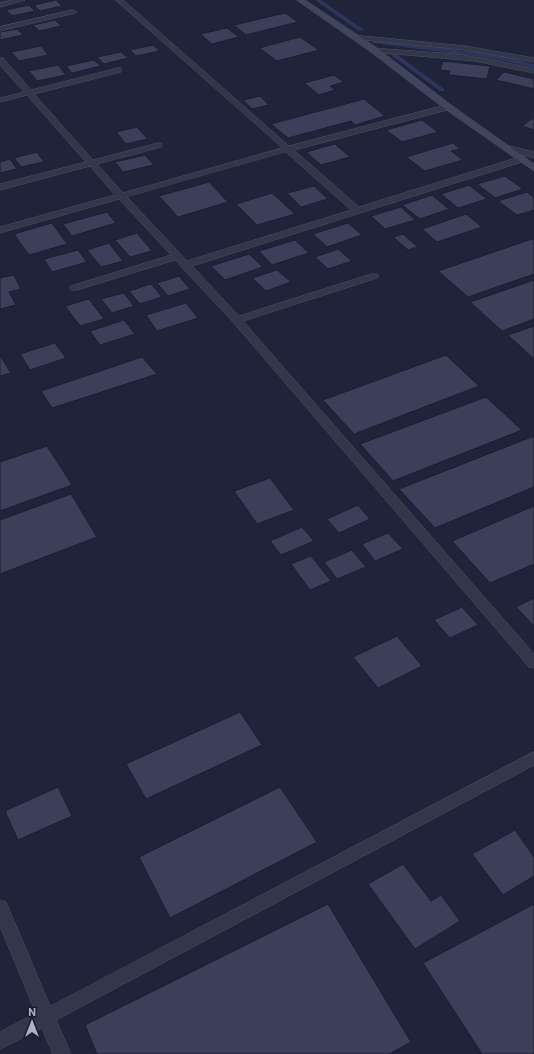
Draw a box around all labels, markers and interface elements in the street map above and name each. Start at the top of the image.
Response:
north arrow [12,1002,52,1042]
text: N [28,1006,36,1019]

